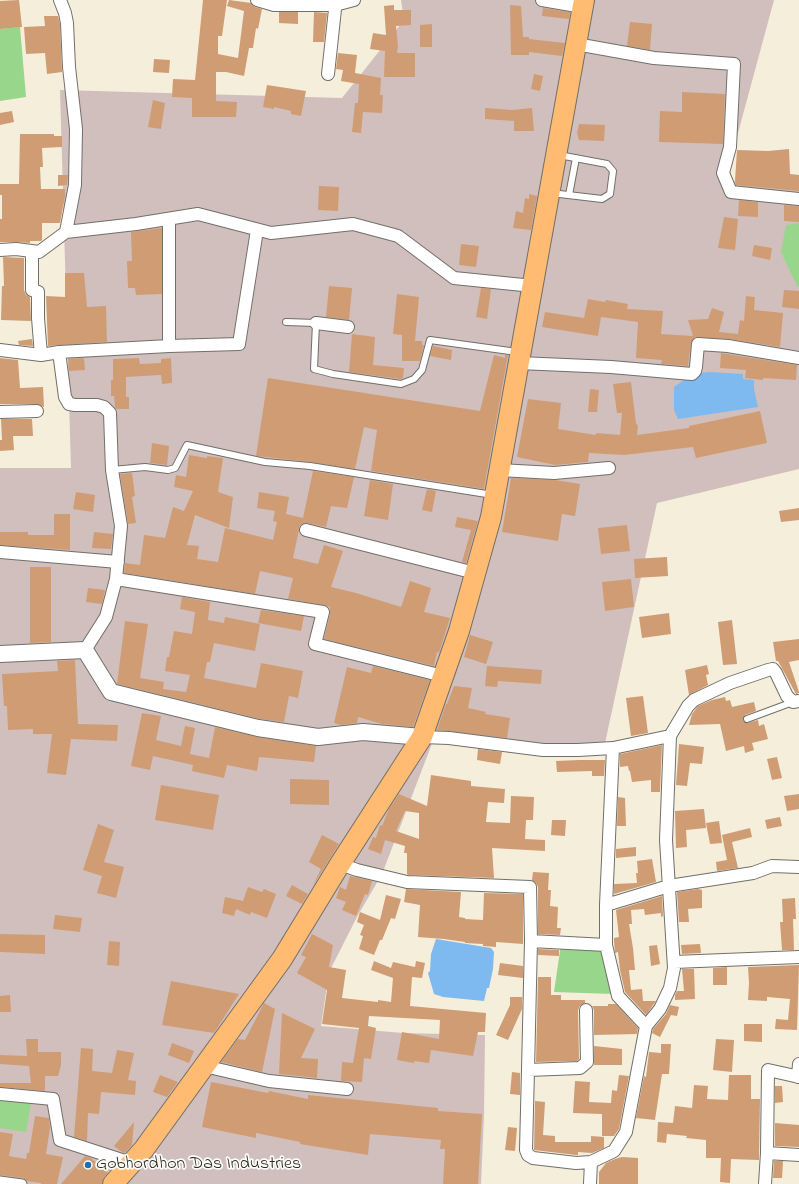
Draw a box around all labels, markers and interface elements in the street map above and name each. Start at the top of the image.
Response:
place label: Gobhordhon Das Industries [96,1154,301,1176]
marker: Gobhordhon Das Industries [83,1160,93,1170]

